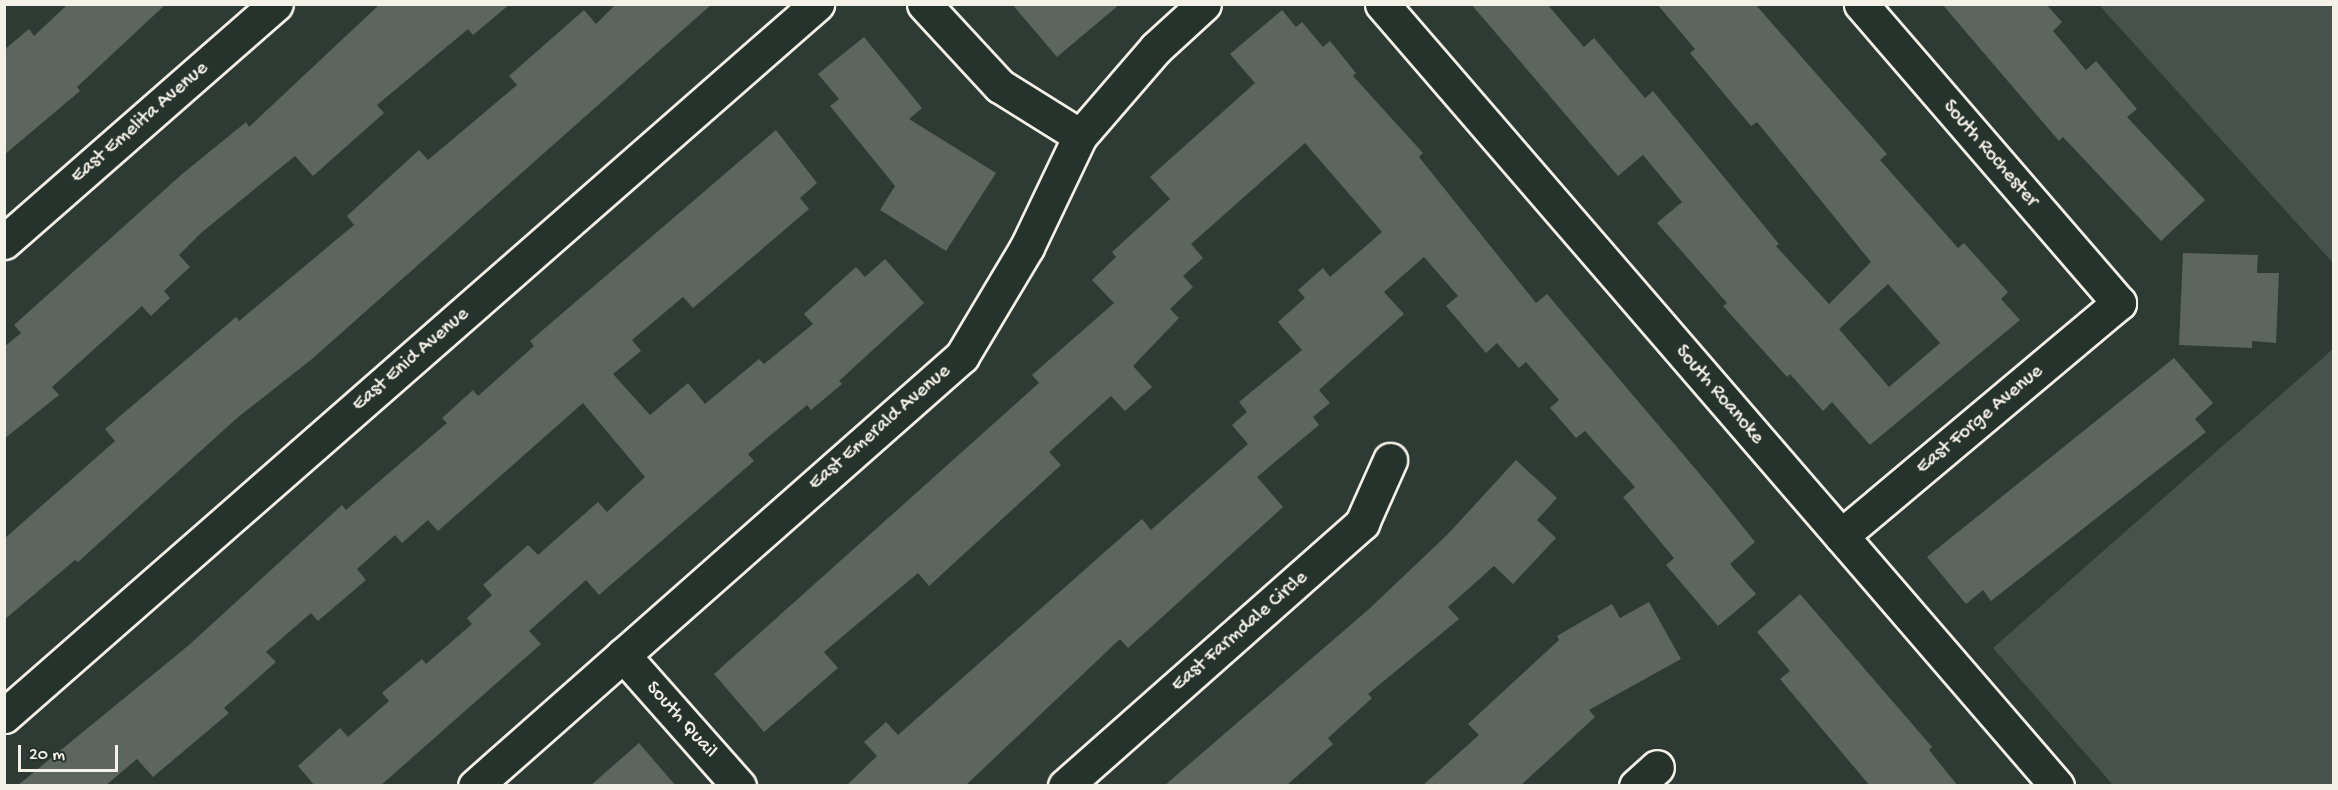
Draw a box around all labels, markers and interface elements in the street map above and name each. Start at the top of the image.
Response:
street label: East Emelita Avenue [67,57,213,189]
street label: South Rochester [1937,95,2043,213]
street label: East Enid Avenue [348,303,474,417]
street label: South Roanoke [1669,340,1769,450]
street label: East Emerald Avenue [804,360,956,496]
street label: East Forge Avenue [1912,360,2048,480]
street label: East Farmdale Circle [1167,566,1313,698]
street label: South Quail [640,677,722,763]
scale bar [21,733,122,771]
text: 20 m [29,745,65,766]

